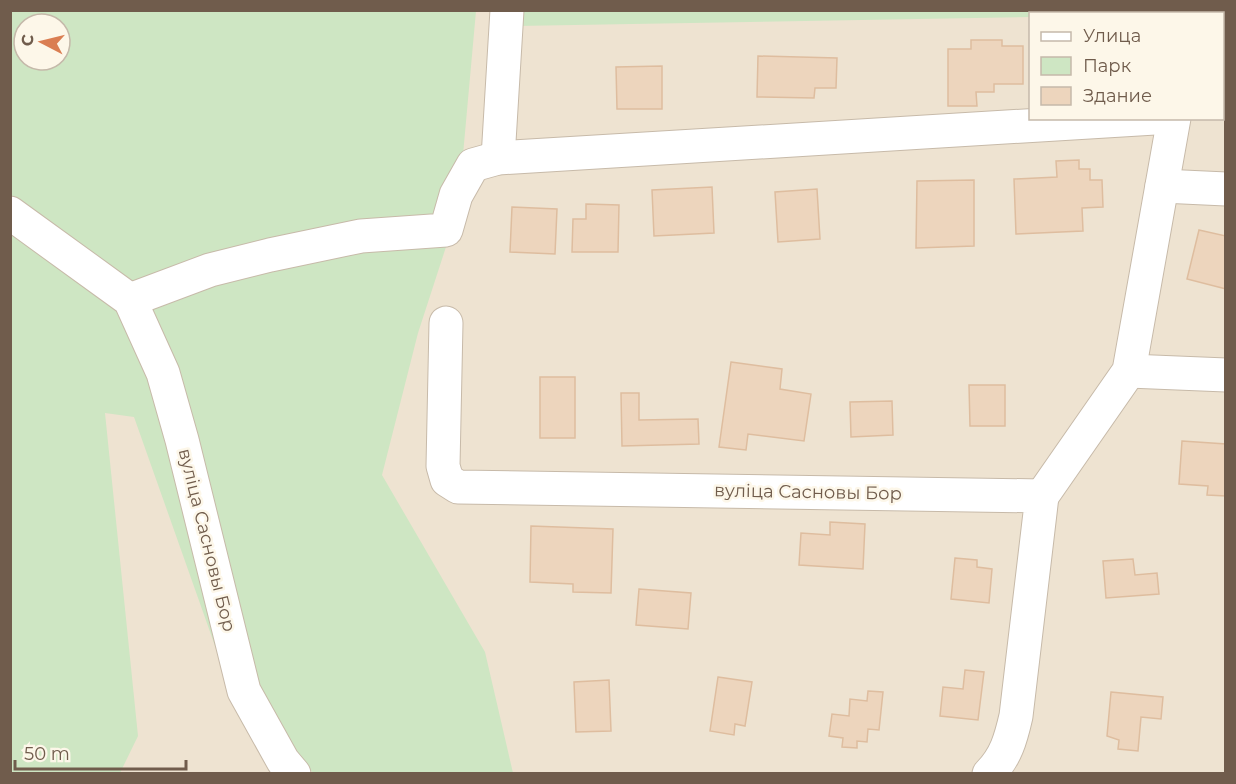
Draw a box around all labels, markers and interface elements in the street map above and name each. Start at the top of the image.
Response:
north arrow [12,12,72,72]
legend [1029,12,1224,120]
text: Улица [1083,25,1141,47]
text: С [17,33,38,47]
text: Парк [1083,55,1132,77]
text: Здание [1083,85,1152,107]
street label: вуліца Сасновы Бор [174,446,240,634]
street label: вуліца Сасновы Бор [714,479,902,505]
scale bar [15,733,186,771]
text: 50 m [24,743,70,765]

